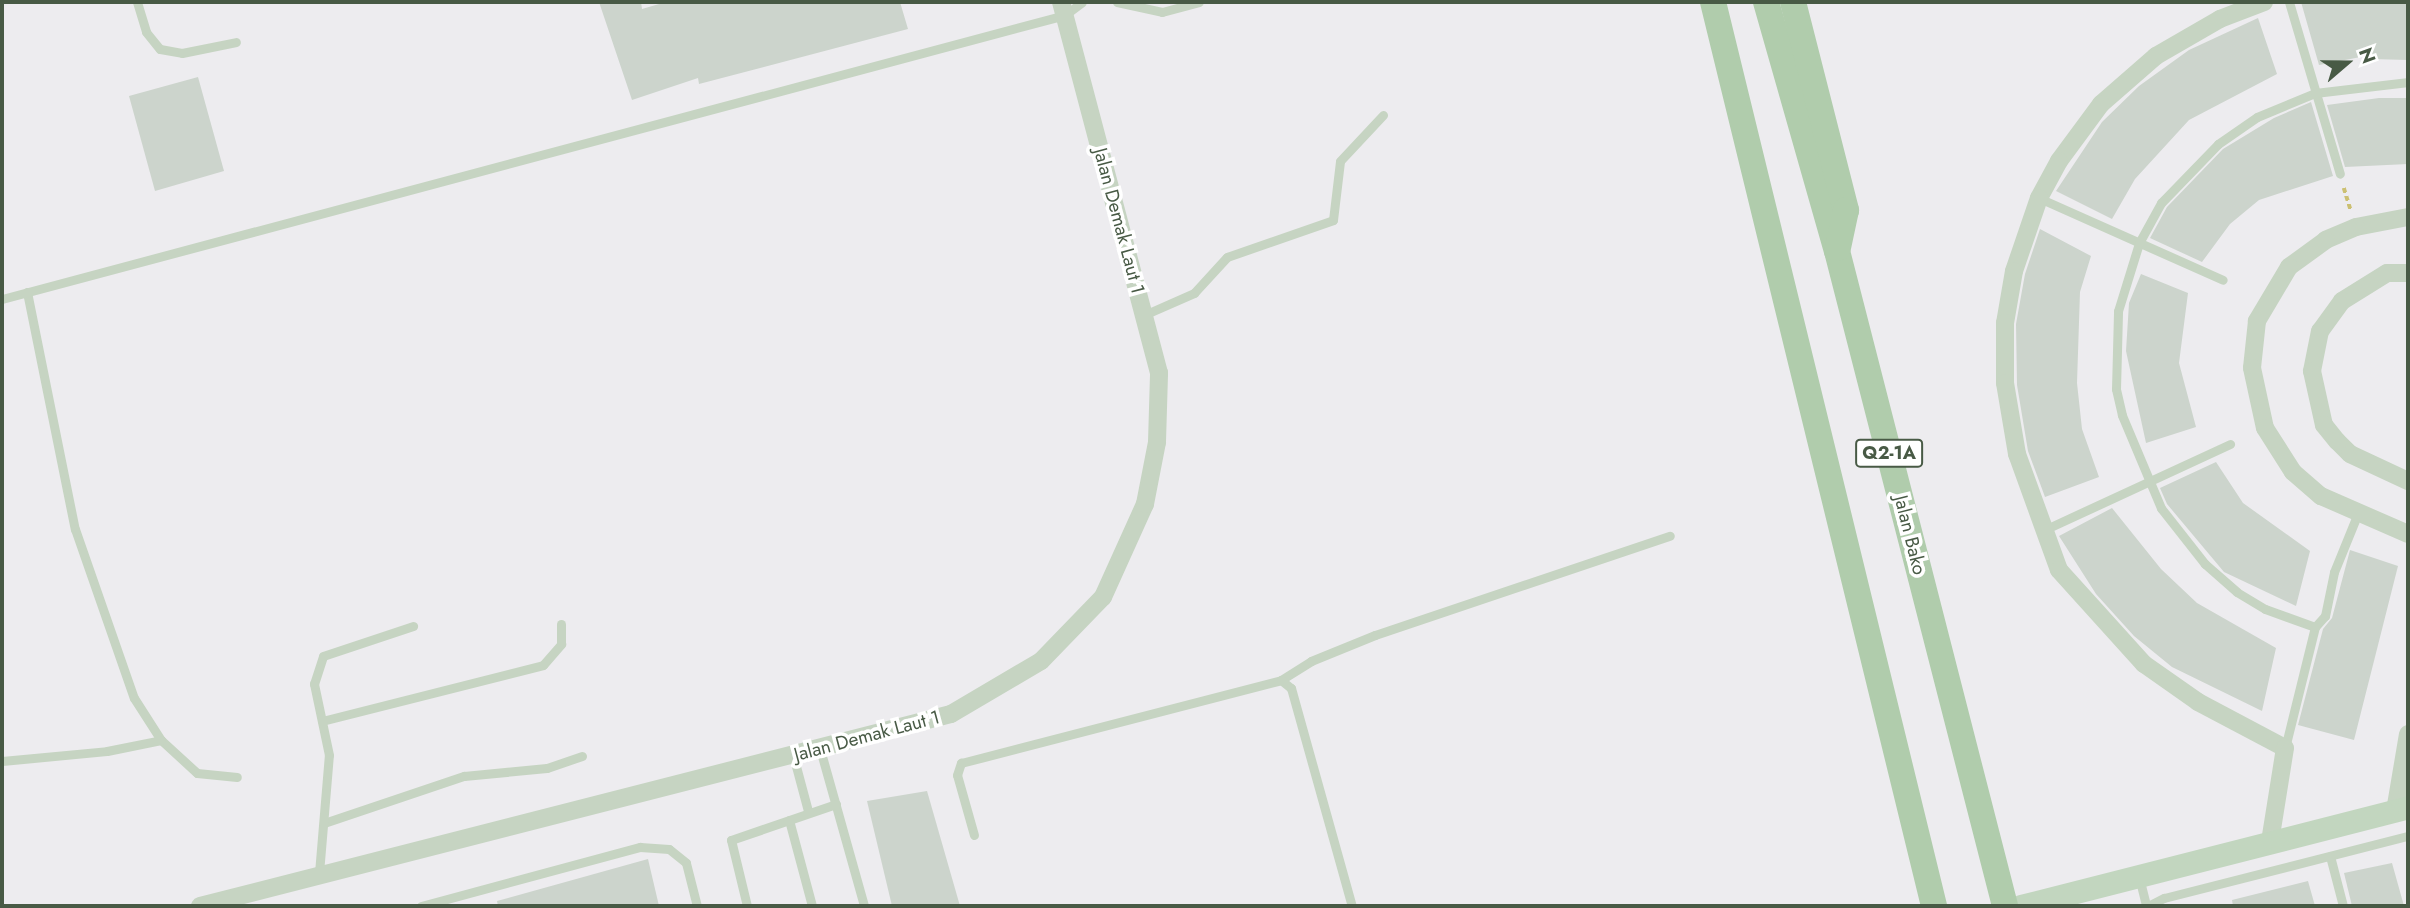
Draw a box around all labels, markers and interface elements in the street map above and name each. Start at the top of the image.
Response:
north arrow [2312,28,2382,98]
text: N [2352,44,2382,67]
street label: Jalan Demak Laut 1 [1089,146,1149,296]
road number: Q2-1A [1854,438,1924,467]
street label: Jalan Bako [1889,493,1931,577]
street label: Jalan Demak Laut 1 [792,706,942,766]

